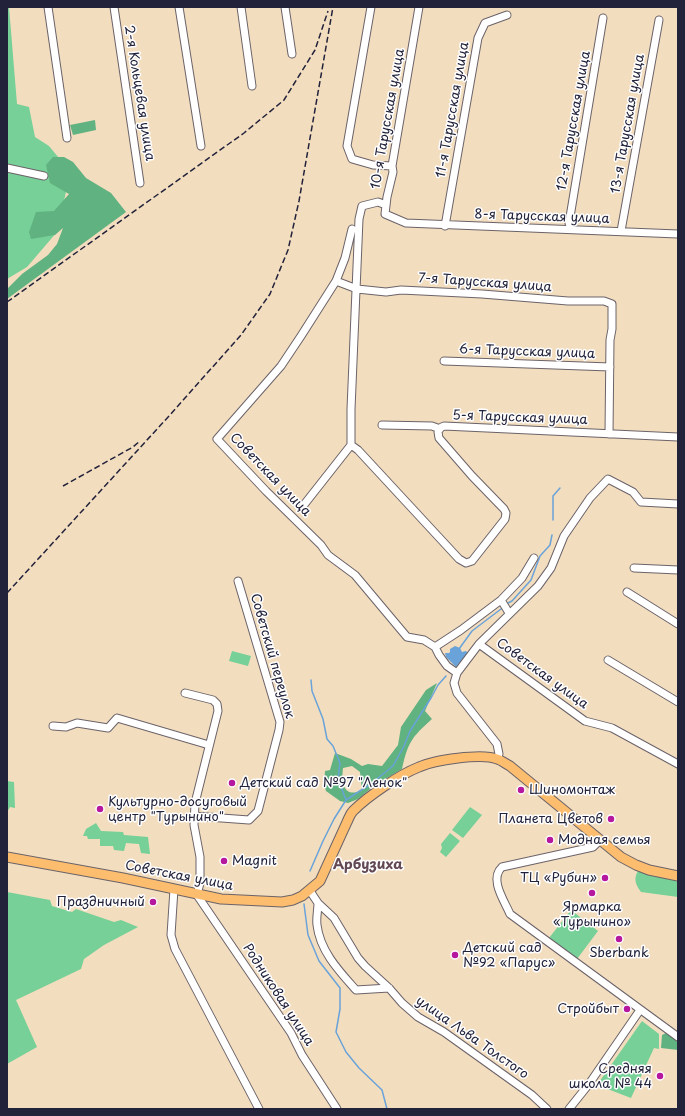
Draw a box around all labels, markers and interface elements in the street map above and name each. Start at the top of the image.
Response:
street label: 2-я Кольцевая улица [121,24,157,162]
street label: 11-я Тарусская улица [433,41,473,179]
street label: 10-я Тарусская улица [368,48,408,190]
street label: 12-я Тарусская улица [554,50,594,192]
street label: 13-я Тарусская улица [608,53,648,195]
street label: 8-я Тарусская улица [474,207,610,227]
street label: 7-я Тарусская улица [418,271,552,295]
street label: 6-я Тарусская улица [459,342,595,362]
street label: 5-я Тарусская улица [452,408,588,428]
street label: Советская улица [226,430,314,520]
street label: Советский переулок [247,592,297,720]
street label: Советская улица [493,635,591,713]
place label: Детский сад №97 "Ленок" [240,775,407,791]
marker: Детский сад №97 "Ленок" [227,778,237,788]
place label: Шиномонтаж [529,782,615,798]
marker: Шиномонтаж [516,785,526,795]
place label: Культурно-досуговый центр "Турынино" [108,794,247,825]
marker: Культурно-досуговый центр "Турынино" [95,804,105,814]
place label: Планета Цветов [498,811,603,827]
marker: Планета Цветов [606,814,616,824]
place label: Модная семья [558,832,651,848]
marker: Модная семья [545,835,555,845]
place label: Magnit [232,853,277,869]
marker: Magnit [219,856,229,866]
district label: Арбузиха [333,857,403,873]
street label: Советская улица [124,858,234,894]
place label: ТЦ «Рубин» [520,870,597,886]
marker: ТЦ «Рубин» [600,873,610,883]
marker: Ярмарка «Турынино» [587,888,597,898]
place label: Праздничный [57,894,145,910]
marker: Праздничный [148,897,158,907]
place label: Ярмарка «Турынино» [553,899,631,930]
marker: Sberbank [614,934,624,944]
place label: Детский сад №92 «Парус» [463,940,555,971]
street label: Родниковая улица [239,941,317,1049]
place label: Sberbank [589,945,649,961]
marker: Детский сад №92 «Парус» [450,950,460,960]
street label: улица Льва Толстого [413,993,531,1083]
place label: Стройбыт [557,1001,619,1017]
marker: Стройбыт [622,1004,632,1014]
place label: Средняя школа № 44 [569,1061,652,1092]
marker: Средняя школа № 44 [655,1071,665,1081]

